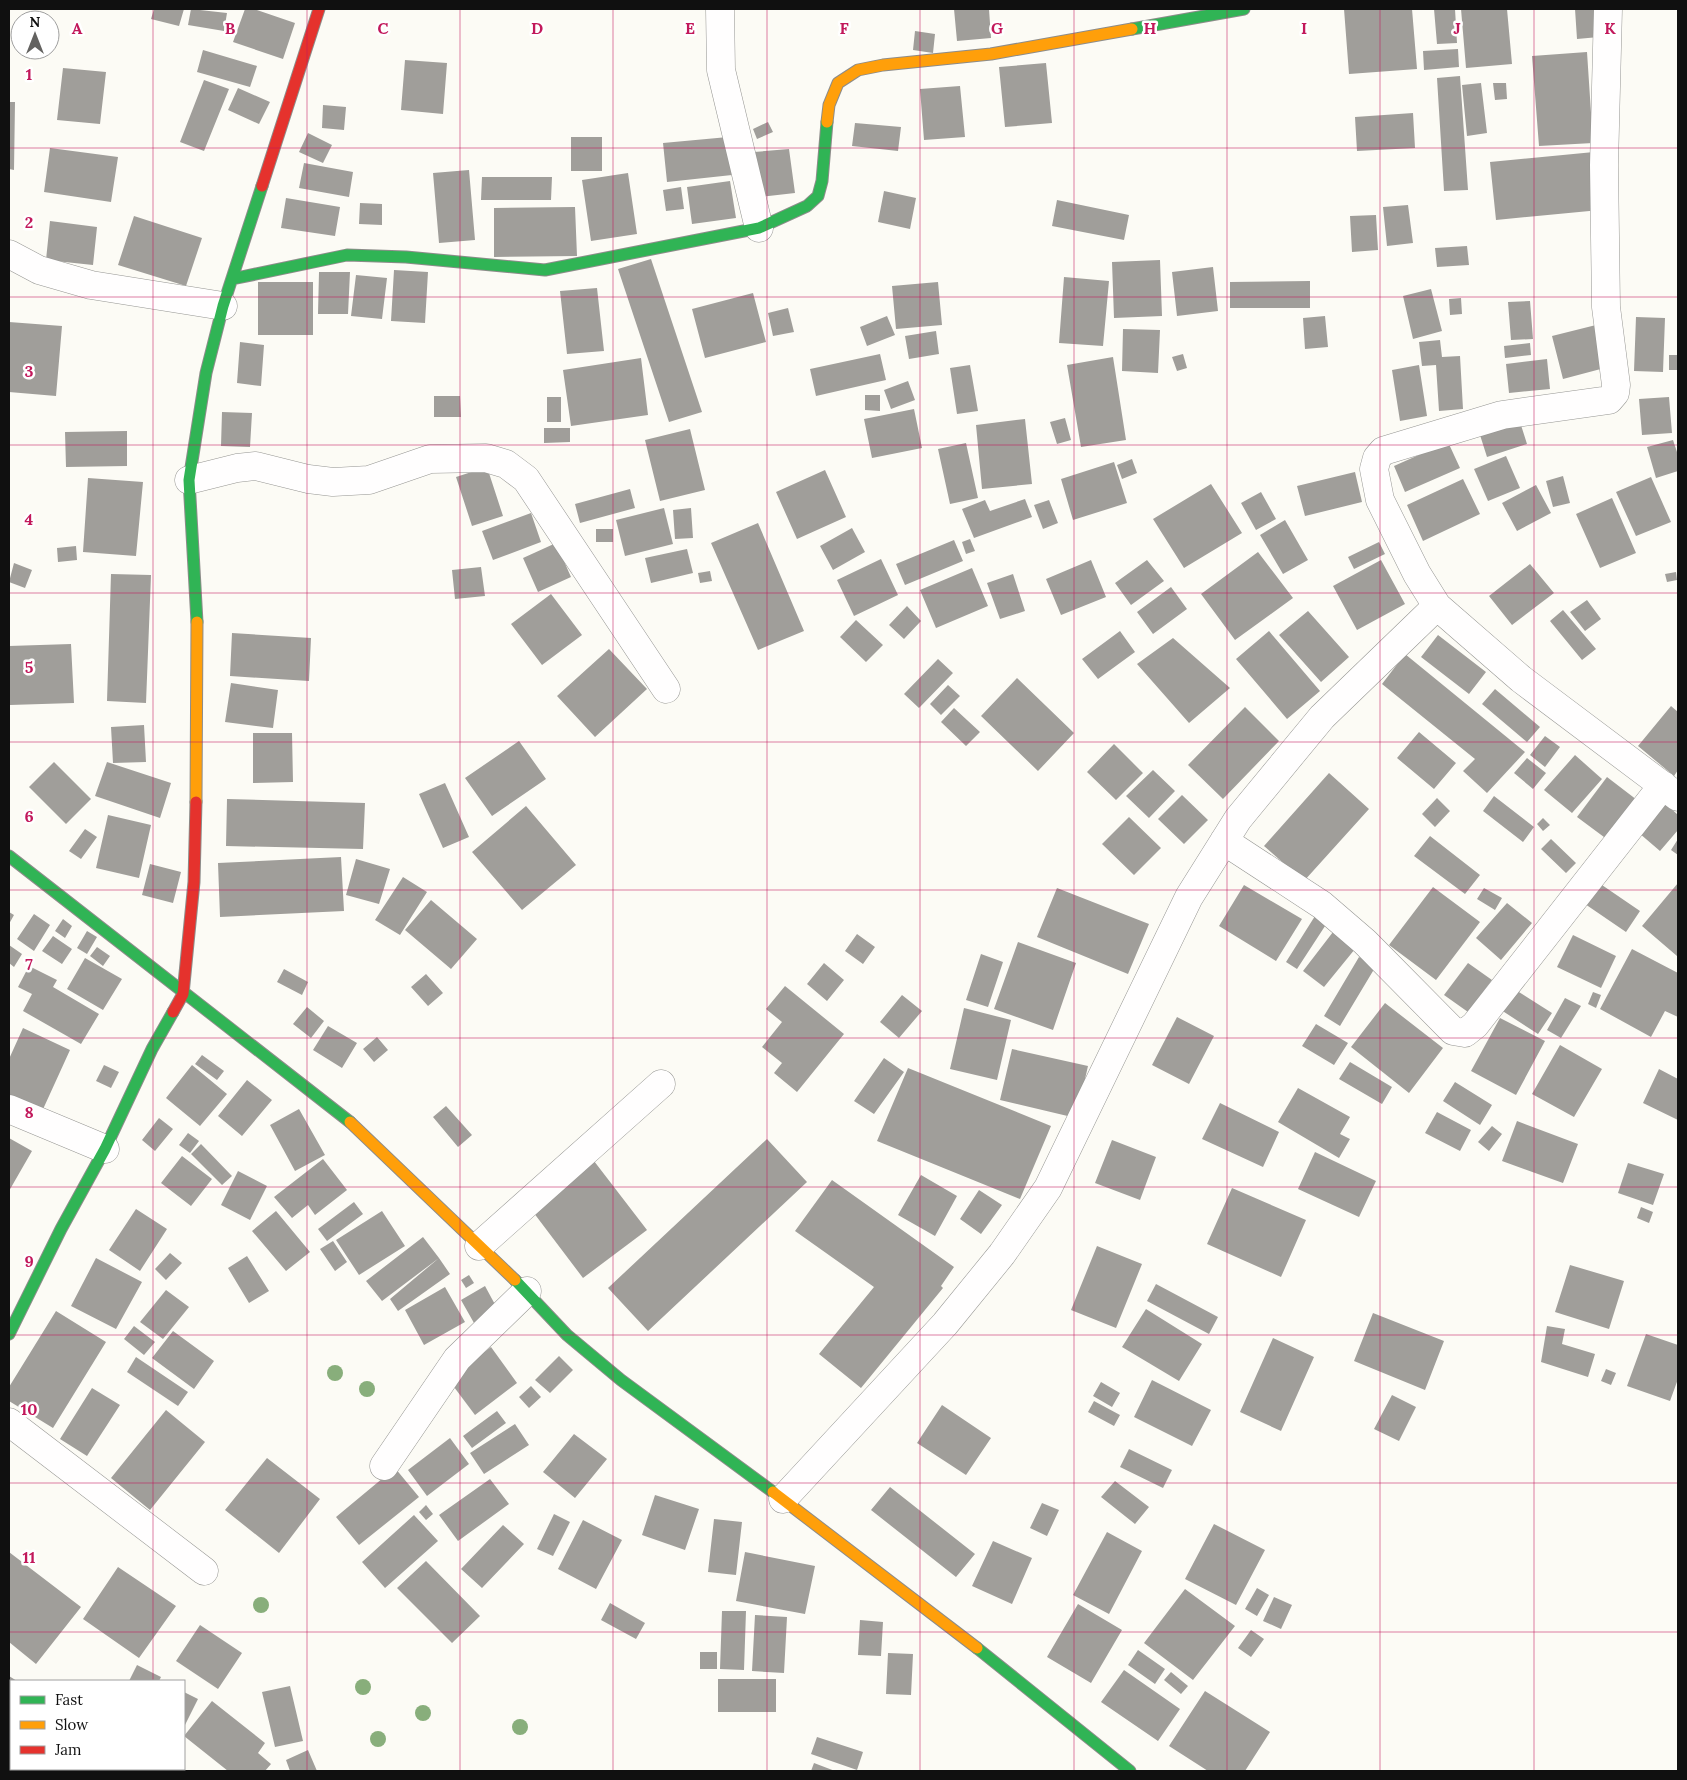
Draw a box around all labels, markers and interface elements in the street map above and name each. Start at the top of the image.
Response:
north arrow [10,10,60,60]
text: N [30,13,41,31]
text: A [72,18,83,38]
text: B [225,18,236,38]
text: C [377,18,389,38]
text: D [531,18,543,38]
text: E [685,18,695,38]
text: F [839,18,849,38]
text: G [991,18,1003,38]
text: H [1144,18,1157,38]
text: I [1301,18,1307,38]
text: J [1453,18,1461,38]
text: K [1604,18,1616,38]
text: 1 [26,64,32,84]
text: 2 [25,212,33,232]
text: 3 [25,361,34,381]
text: 4 [25,509,34,529]
text: 5 [25,657,34,677]
text: 6 [24,806,34,826]
text: 7 [25,954,33,974]
text: 8 [24,1102,34,1122]
text: 9 [24,1251,34,1271]
text: 10 [21,1399,37,1419]
text: 11 [23,1547,36,1567]
legend [10,1680,185,1770]
text: Fast [55,1690,83,1709]
text: Slow [55,1715,88,1734]
text: Jam [54,1740,82,1759]

